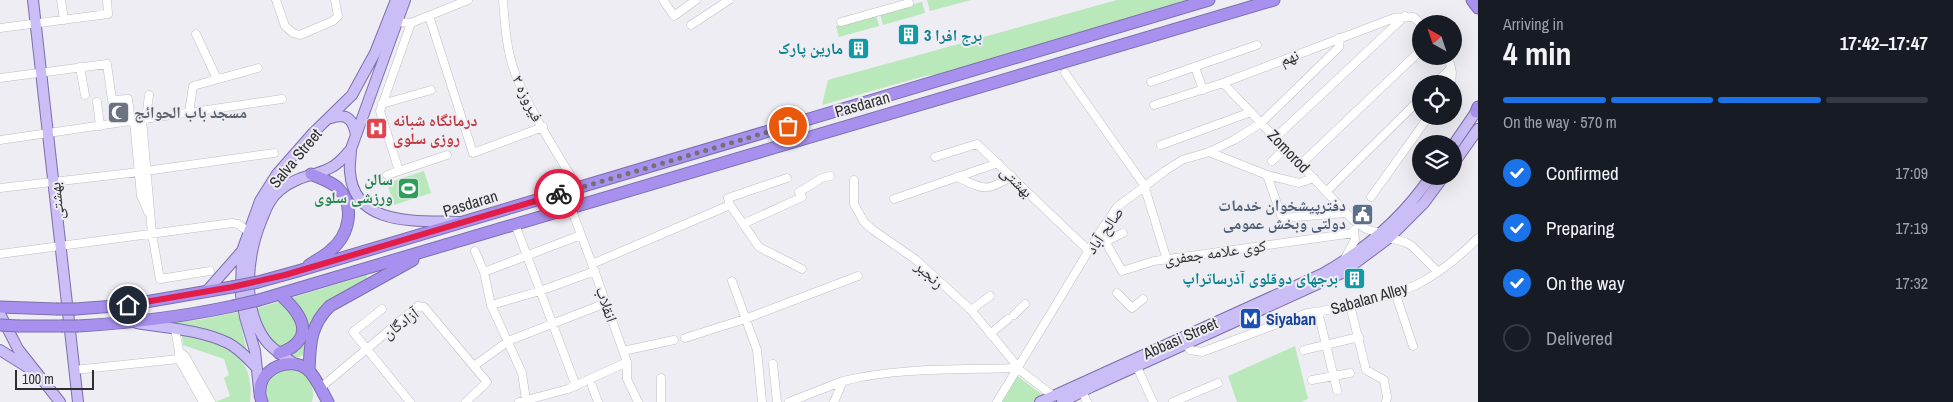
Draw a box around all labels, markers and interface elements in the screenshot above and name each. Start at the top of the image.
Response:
text: Arriving in [1503,13,1564,35]
north arrow [1412,15,1462,65]
map controls [1412,15,1462,185]
building icon: برج افرا 3 [896,23,920,47]
place label: برج افرا 3 [924,24,982,46]
text: 17:42–17:47 [1840,30,1928,56]
text: 4 min [1503,32,1572,75]
building icon: مارین پارک [847,36,871,60]
place label: مارین پارک [778,37,843,59]
street label: نهم [1276,43,1302,71]
street label: فیروزه ٢ [507,71,549,125]
button: locate [1412,75,1462,125]
street label: Pasdaran [832,86,892,122]
mosque icon: مسجد باب الحوائج [106,100,130,124]
place label: مسجد باب الحوائج [134,101,247,123]
pin [767,105,809,147]
place label: درمانگاه شبانه روزی سلوی [393,109,477,149]
text: On the way · 570 m [1503,111,1617,133]
icon: bag [774,112,802,140]
hospital icon: درمانگاه شبانه روزی سلوی [365,117,389,141]
street label: Salva Street [264,123,327,192]
street label: Zomorod [1263,124,1315,178]
button: layers [1412,135,1462,185]
icon: check [1503,159,1531,187]
street label: بهشتی [996,160,1038,202]
text: Confirmed [1546,160,1619,186]
text: 17:09 [1895,162,1928,184]
place label: سالن ورزشی سلوی [314,168,393,208]
courier [534,169,584,219]
sports icon: سالن ورزشی سلوی [397,176,421,200]
icon: bike [545,180,573,208]
street label: بهشتی [43,181,69,221]
street label: Pasdaran [440,184,500,222]
place label: دفترپیشخوان خدمات دولتی وبخش عمومی [1218,194,1346,234]
street label: صالح آباد [1080,202,1128,258]
public building icon: دفترپیشخوان خدمات دولتی وبخش عمومی [1350,202,1374,226]
icon: check [1503,214,1531,242]
text: Preparing [1546,215,1614,241]
text: 17:19 [1895,217,1928,239]
street label: کوی علامه جعفری [1162,234,1268,270]
street label: رنجبر [910,254,949,293]
building icon: برجهای دوقلوی آذرساتراپ [1342,266,1366,290]
place label: برجهای دوقلوی آذرساتراپ [1182,267,1338,289]
icon: check [1503,269,1531,297]
text: On the way [1546,270,1625,296]
text: 17:32 [1895,272,1928,294]
street label: Sabalan Alley [1328,276,1411,320]
street label: انقلاب [591,283,623,325]
pin [107,284,149,326]
icon: home [114,291,142,319]
street label: آزادگان [377,302,424,344]
metro station icon: Siyaban [1238,307,1262,331]
place label: Siyaban [1266,308,1316,330]
street label: Abbasi Street [1138,312,1221,365]
text: Delivered [1546,325,1613,351]
scale bar [15,367,94,390]
text: 100 m [22,370,54,388]

